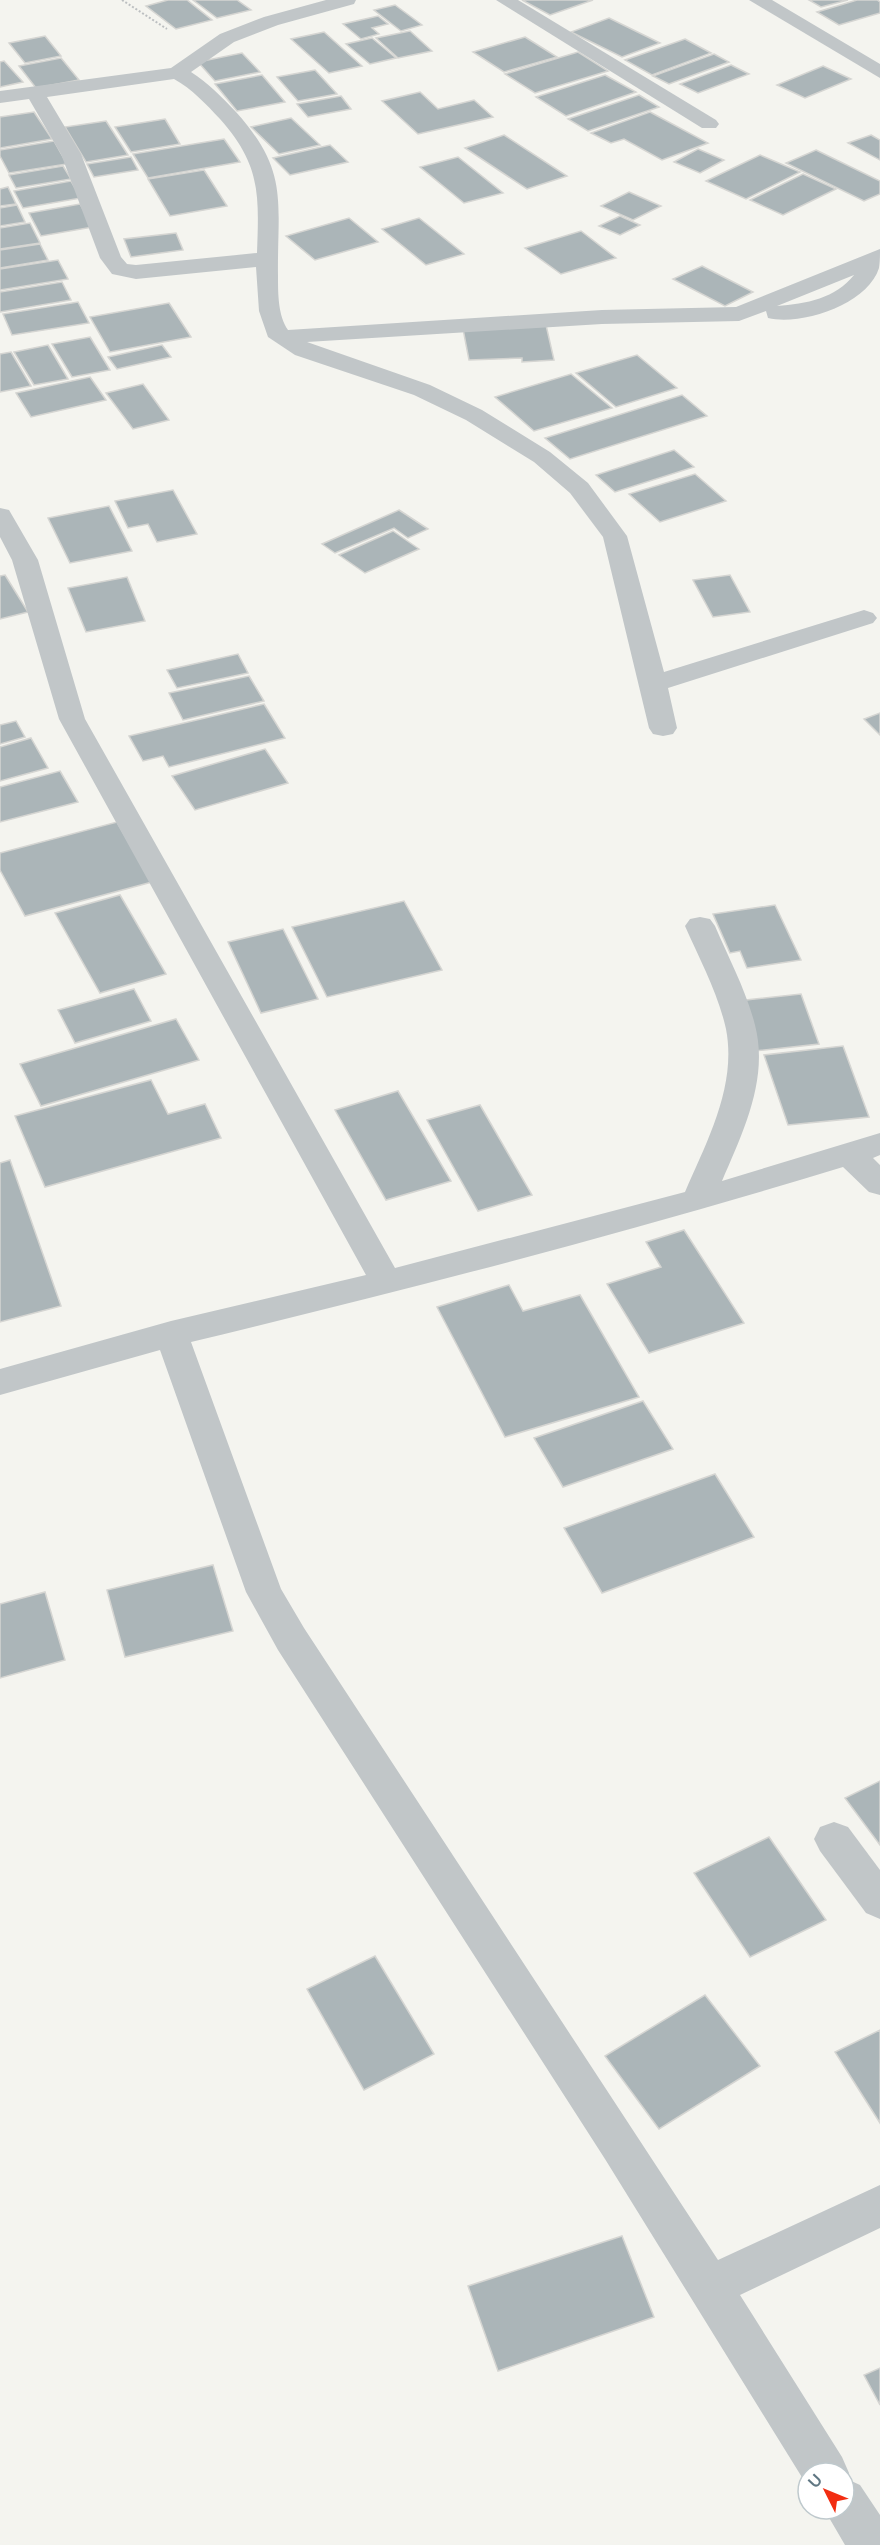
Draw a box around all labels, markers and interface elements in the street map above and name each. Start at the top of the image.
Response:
north arrow [796,2461,856,2521]
text: U [804,2470,826,2491]

